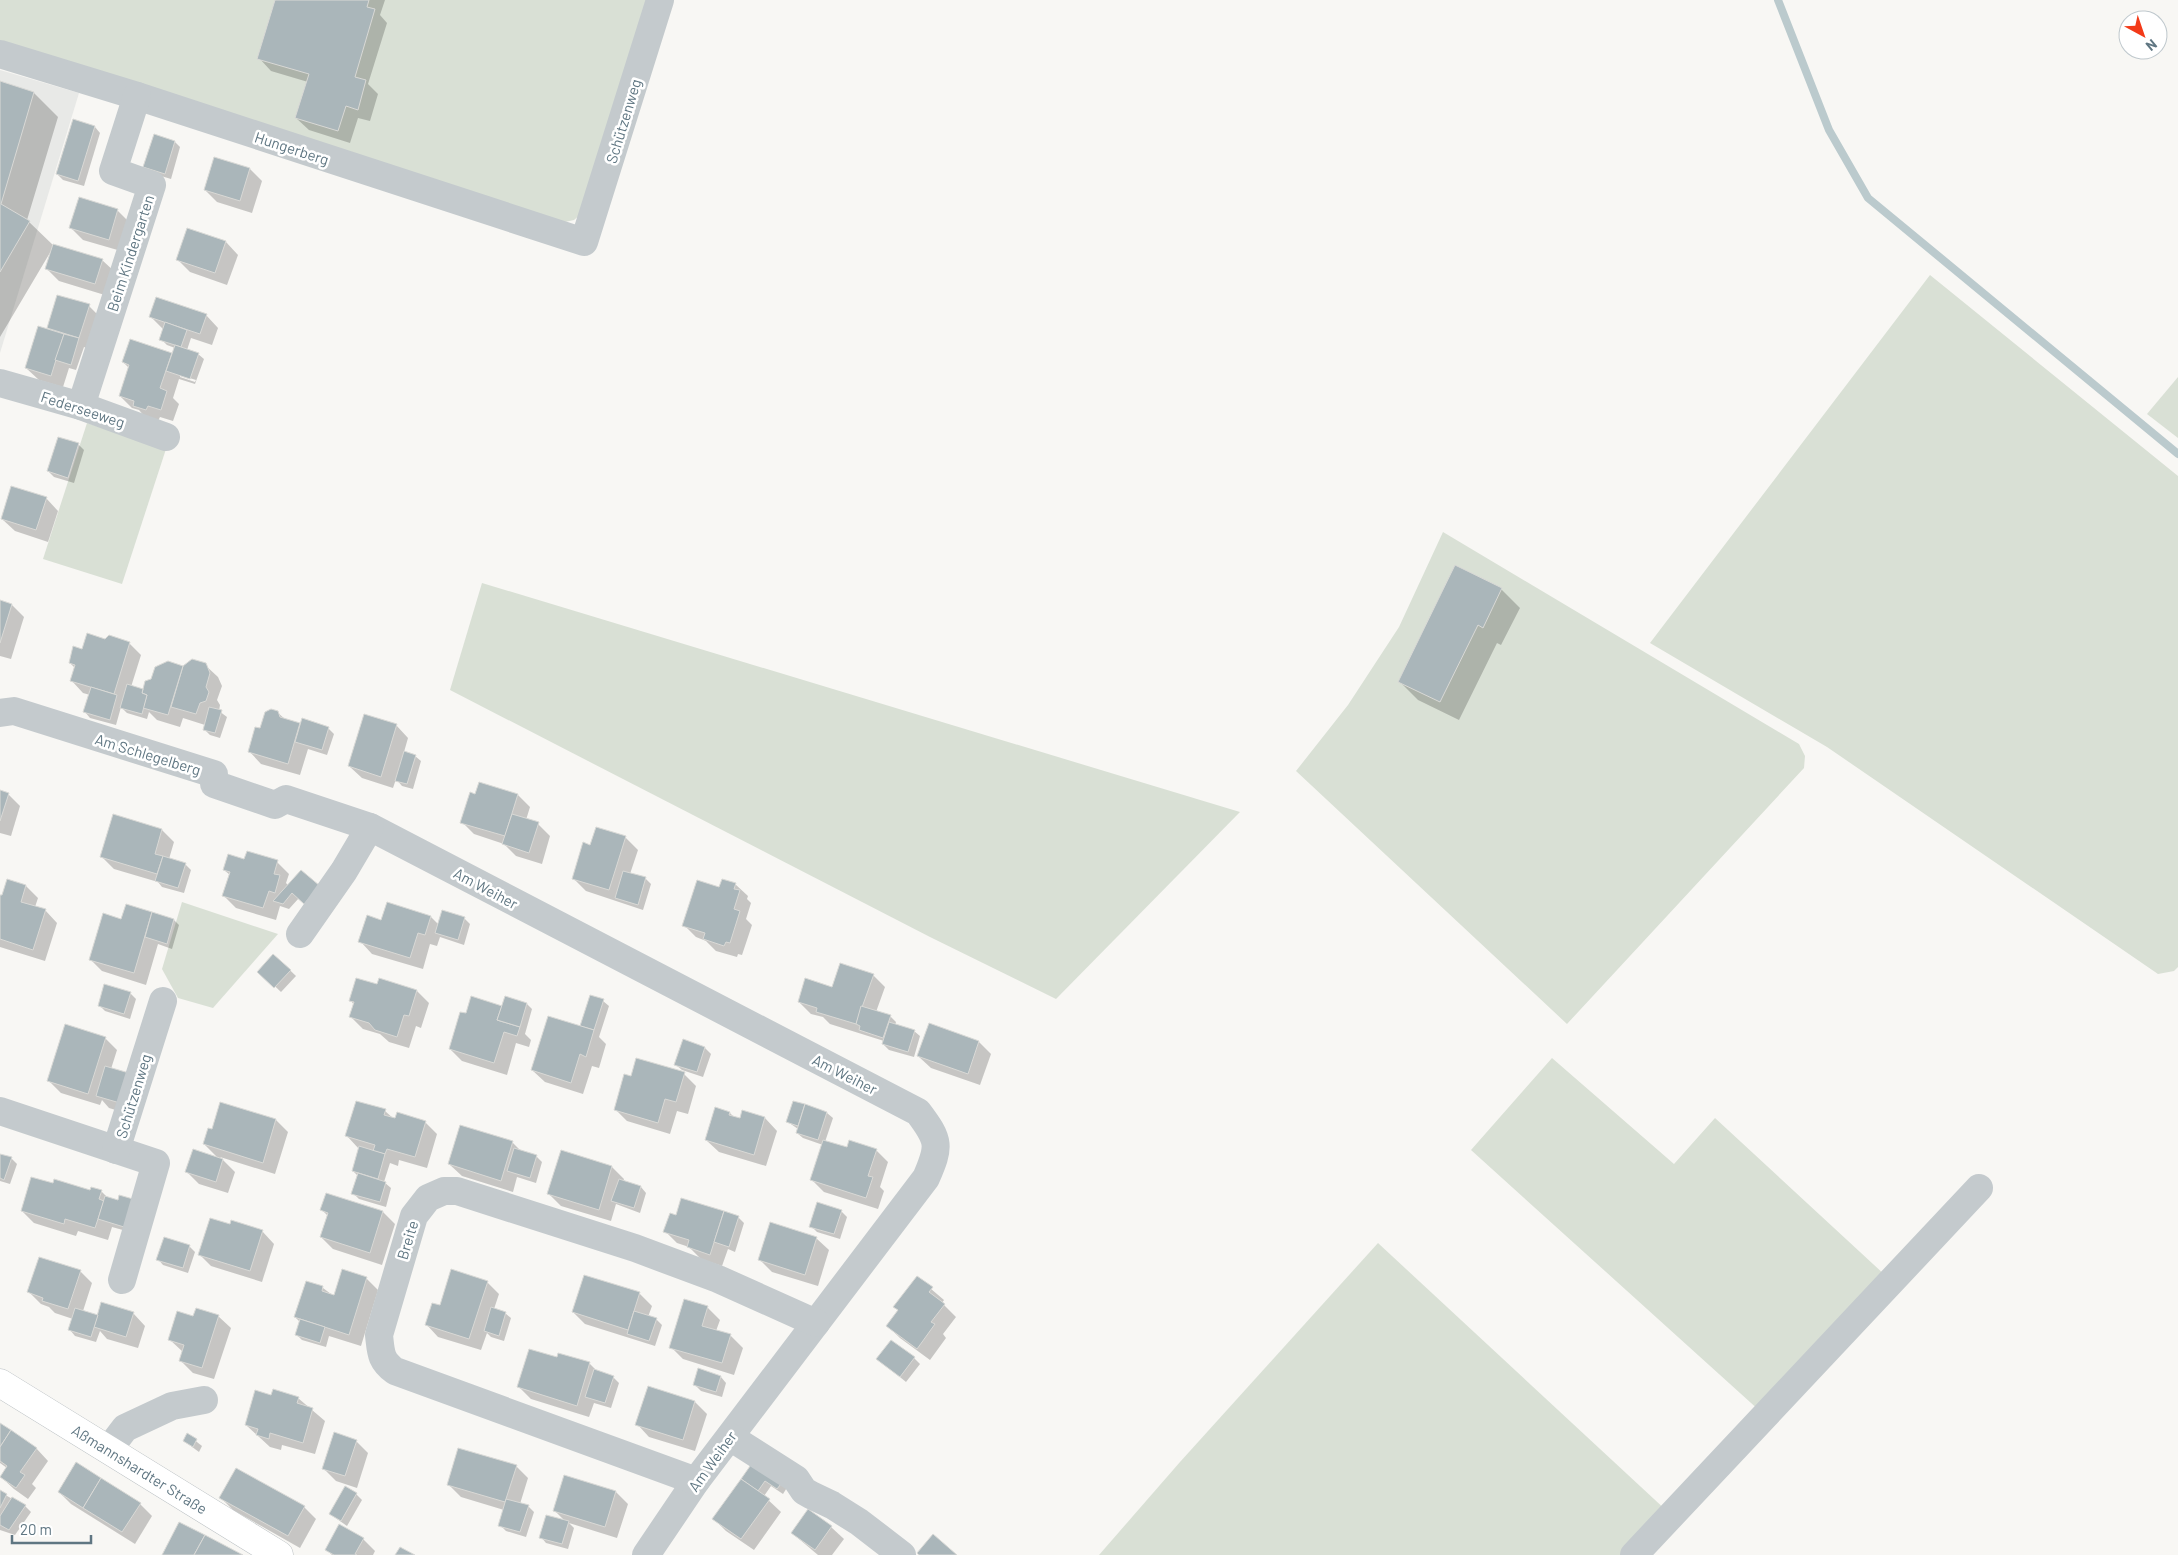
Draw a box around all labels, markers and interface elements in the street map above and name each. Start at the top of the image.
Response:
north arrow [2118,10,2168,60]
text: N [2143,36,2161,55]
street label: Schützenweg [602,77,644,165]
street label: Hungerberg [253,128,331,168]
street label: Beim Kindergarten [103,192,157,314]
street label: Federseeweg [39,387,127,431]
street label: Am Schlegelberg [93,729,203,779]
street label: Am Weiher [451,864,522,913]
street label: Am Weiher [810,1050,881,1098]
street label: Schützenweg [112,1052,154,1140]
street label: Breite [393,1218,421,1262]
street label: Aßmannshardter Straße [69,1421,211,1518]
street label: Am Weiher [684,1427,740,1495]
scale bar [12,1512,91,1544]
text: 20 m [20,1520,52,1538]

